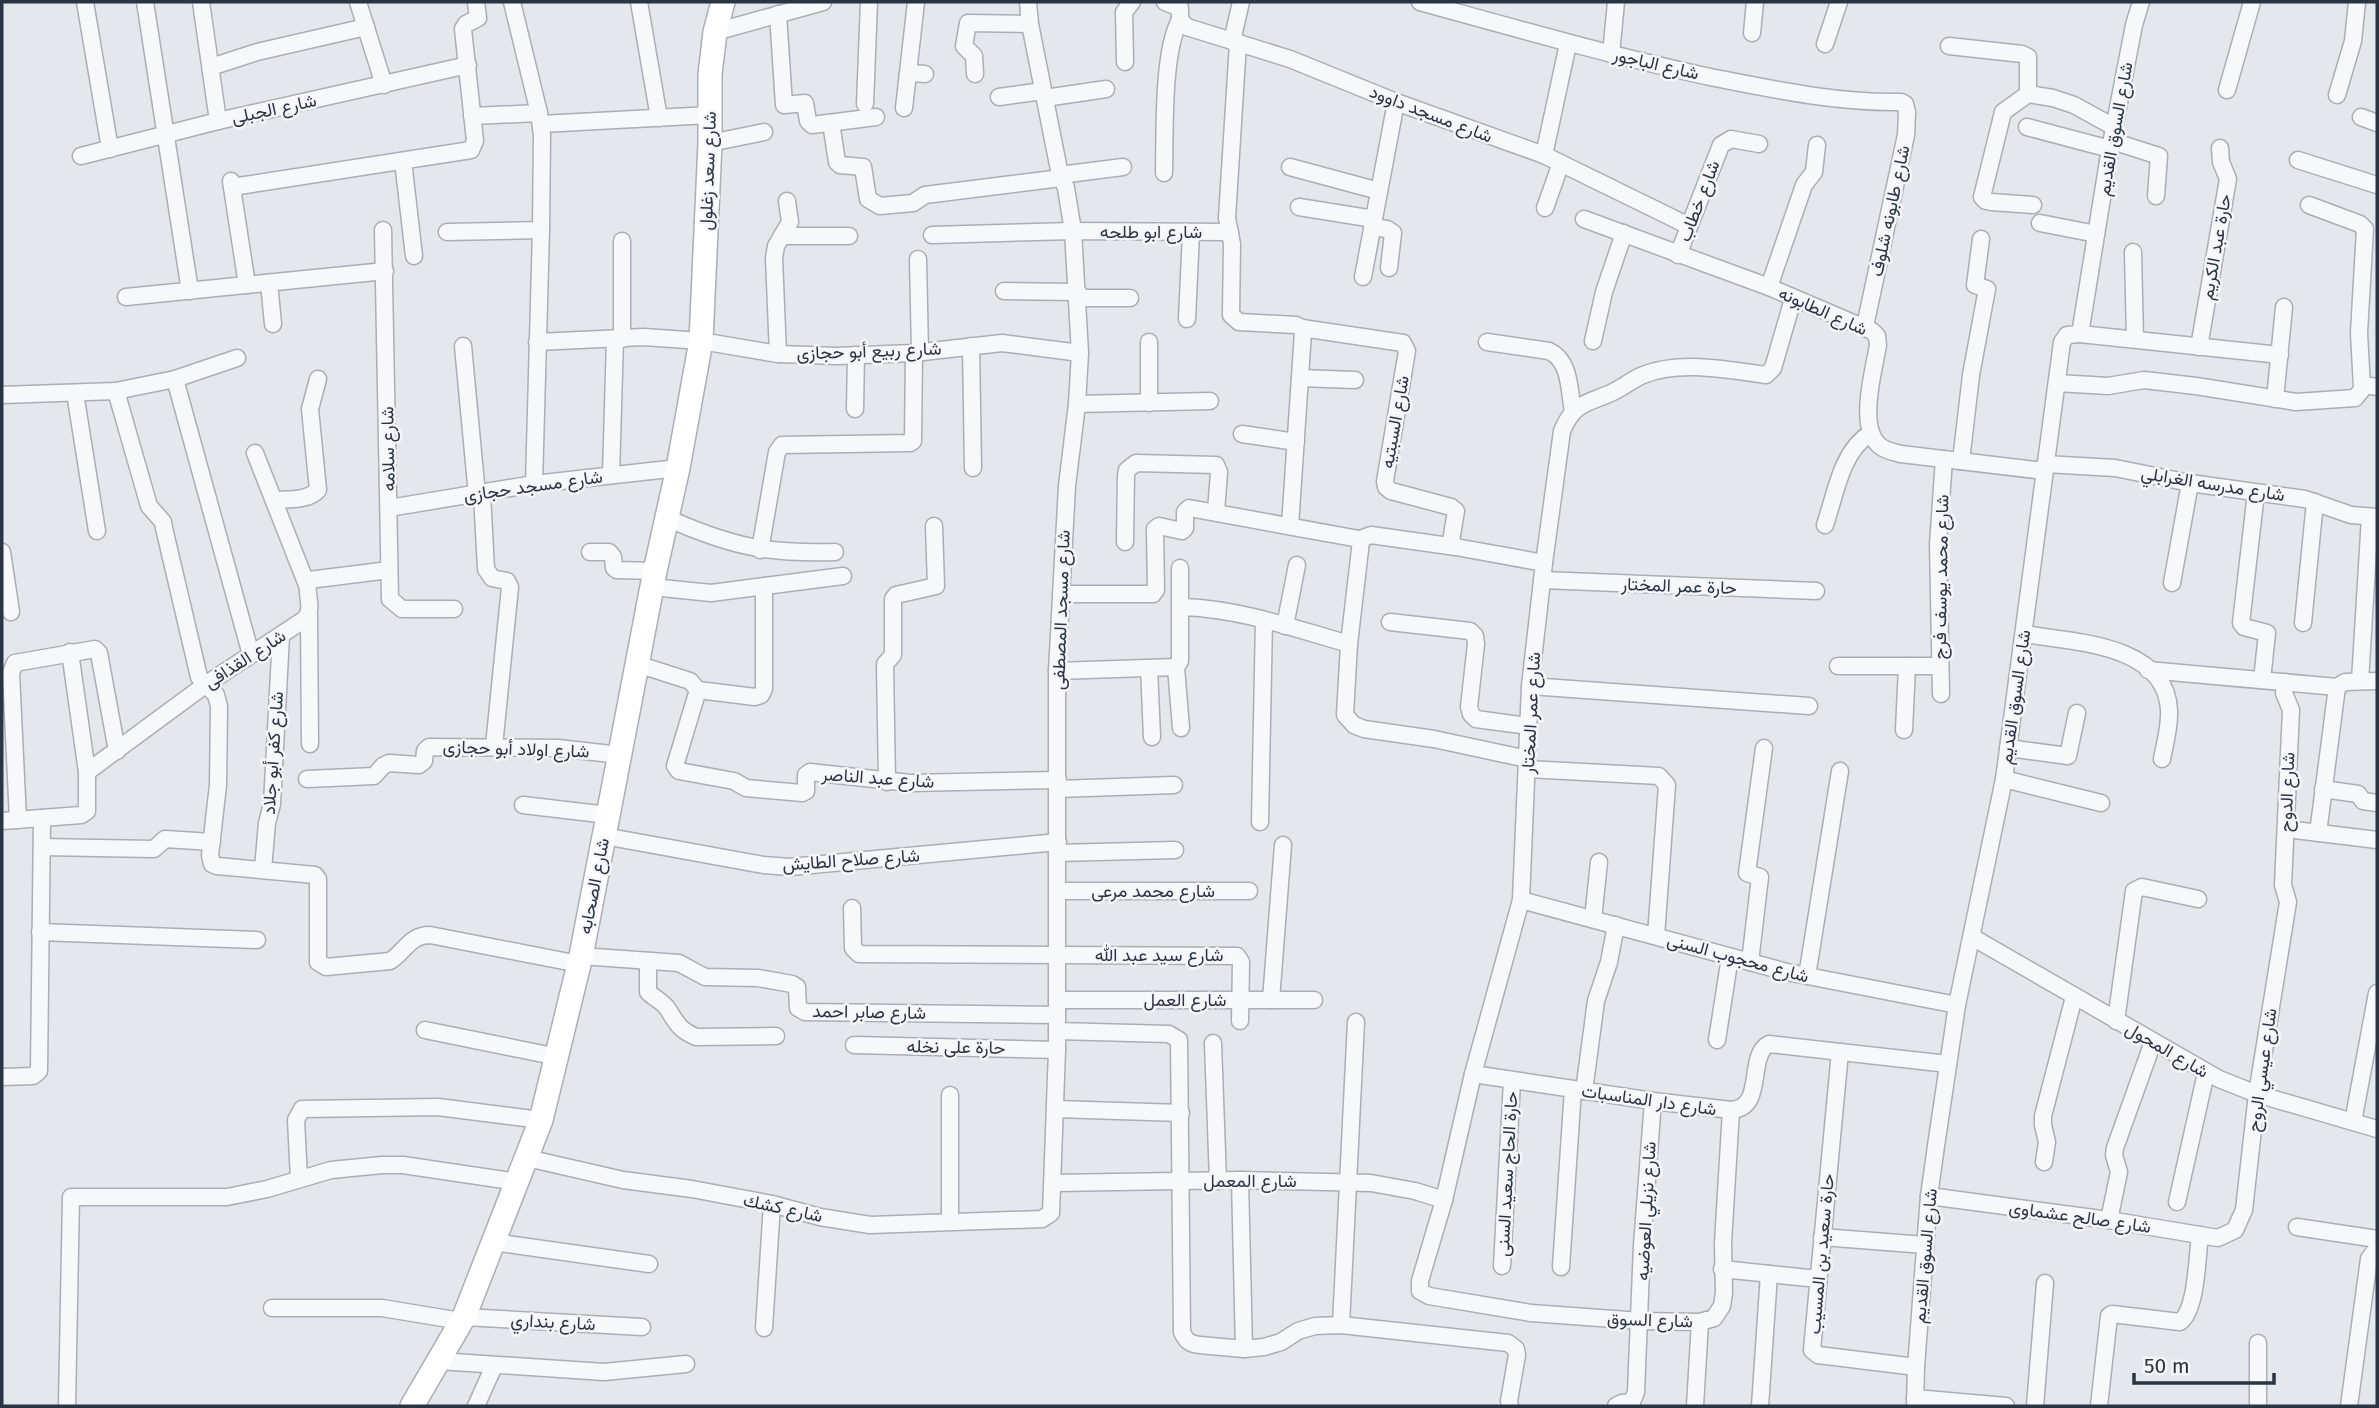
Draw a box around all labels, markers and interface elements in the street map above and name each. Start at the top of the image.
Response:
street label: شارع الباجور [1610,43,1701,86]
street label: شارع السوق القديم [2092,60,2139,198]
street label: شارع مسجد داوود [1366,80,1496,148]
street label: شارع الجبلى [230,89,319,130]
street label: شارع سعد زغلول [695,111,722,231]
street label: شارع طابونه شلوف [1865,143,1916,279]
street label: شارع خطاب [1673,157,1726,245]
street label: حارة عبد الكريم [2196,192,2237,302]
street label: شارع ابو طلحه [1100,221,1202,244]
street label: شارع الطابونه [1775,282,1871,341]
street label: شارع ربيع أبو حجازى [796,337,942,366]
street label: شارع السبتيه [1376,374,1415,470]
street label: شارع سلامه [376,406,401,492]
street label: شارع مدرسه الغرابلي [2139,462,2287,510]
street label: شارع مسجد حجازى [462,465,604,508]
street label: شارع محمد يوسف فرج [1929,494,1954,660]
street label: شارع مسجد المصطفى [1047,530,1076,691]
street label: حارة عمر المختار [1620,573,1737,599]
street label: شارع القذافى [200,624,291,694]
street label: شارع السوق القديم [1995,628,2036,766]
street label: شارع عمر المختار [1517,651,1546,776]
street label: شارع كفر أبو جلاد [258,691,289,815]
street label: شارع اولاد أبو حجازى [442,735,590,764]
street label: شارع الدوح [2275,752,2300,832]
street label: شارع عبد الناصر [820,763,935,794]
street label: شارع الصحابه [574,836,615,936]
street label: شارع صلاح الطايش [782,844,921,877]
street label: شارع محمد مرعى [1091,880,1215,903]
street label: شارع محجوب السنى [1664,928,1811,988]
street label: شارع سيد عبد الله [1095,944,1223,967]
street label: شارع العمل [1143,989,1227,1012]
street label: شارع صابر احمد [812,1000,926,1025]
street label: شارع عيسي الروح [2242,1007,2286,1134]
street label: شارع المحول [2121,1017,2213,1084]
street label: حارة على نخله [906,1035,1006,1059]
street label: شارع دار المناسبات [1580,1080,1718,1121]
street label: حارة الحاج سعيد السنى [1492,1091,1523,1257]
street label: شارع نزيلي العوضيه [1631,1141,1665,1281]
street label: شارع المعمل [1203,1170,1297,1193]
street label: حارة سعيد بن المسيب [1803,1173,1839,1335]
street label: شارع السوق القديم [1908,1187,1943,1325]
street label: شارع كشك [741,1189,825,1228]
street label: شارع صالح عشماوى [2007,1196,2153,1239]
street label: شارع السوق [1607,1308,1693,1333]
street label: شارع بنداري [510,1309,596,1339]
scale bar [2134,1342,2274,1386]
text: 50 m [2144,1353,2190,1379]

